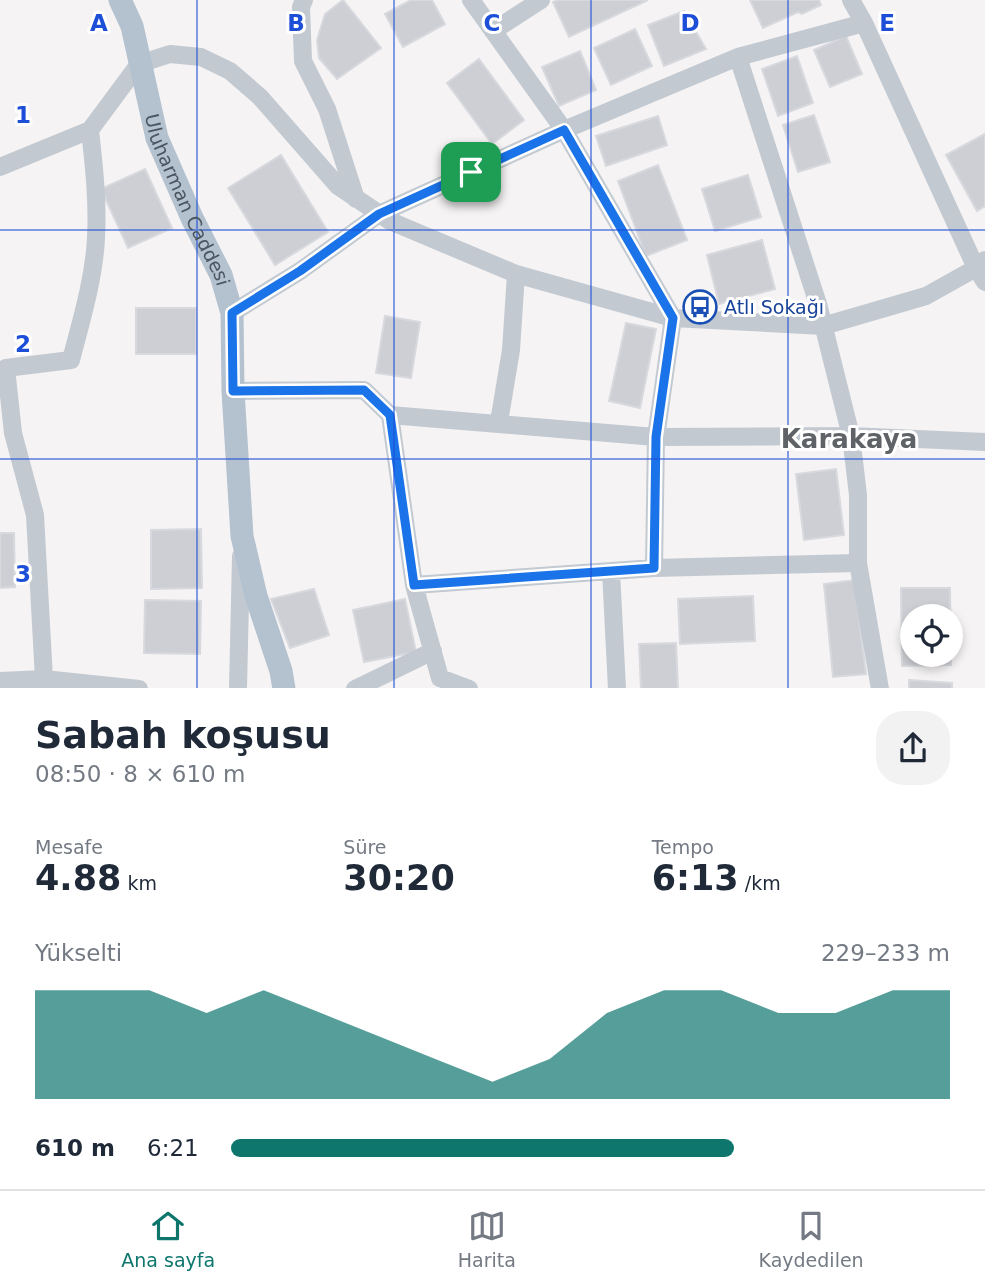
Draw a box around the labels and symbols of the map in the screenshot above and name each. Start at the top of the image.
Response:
text: A [90,10,108,36]
text: B [287,10,305,36]
text: C [484,10,500,36]
text: D [680,10,700,36]
text: E [879,10,895,36]
text: 1 [15,102,31,128]
street label: Uluharman Caddesi [141,111,235,288]
pin [441,142,501,202]
bus stop icon: Atlı Sokağı [681,288,719,326]
place label: Atlı Sokağı [724,296,824,318]
text: 2 [15,331,31,357]
district label: Karakaya [781,424,917,454]
text: 3 [15,561,31,587]

